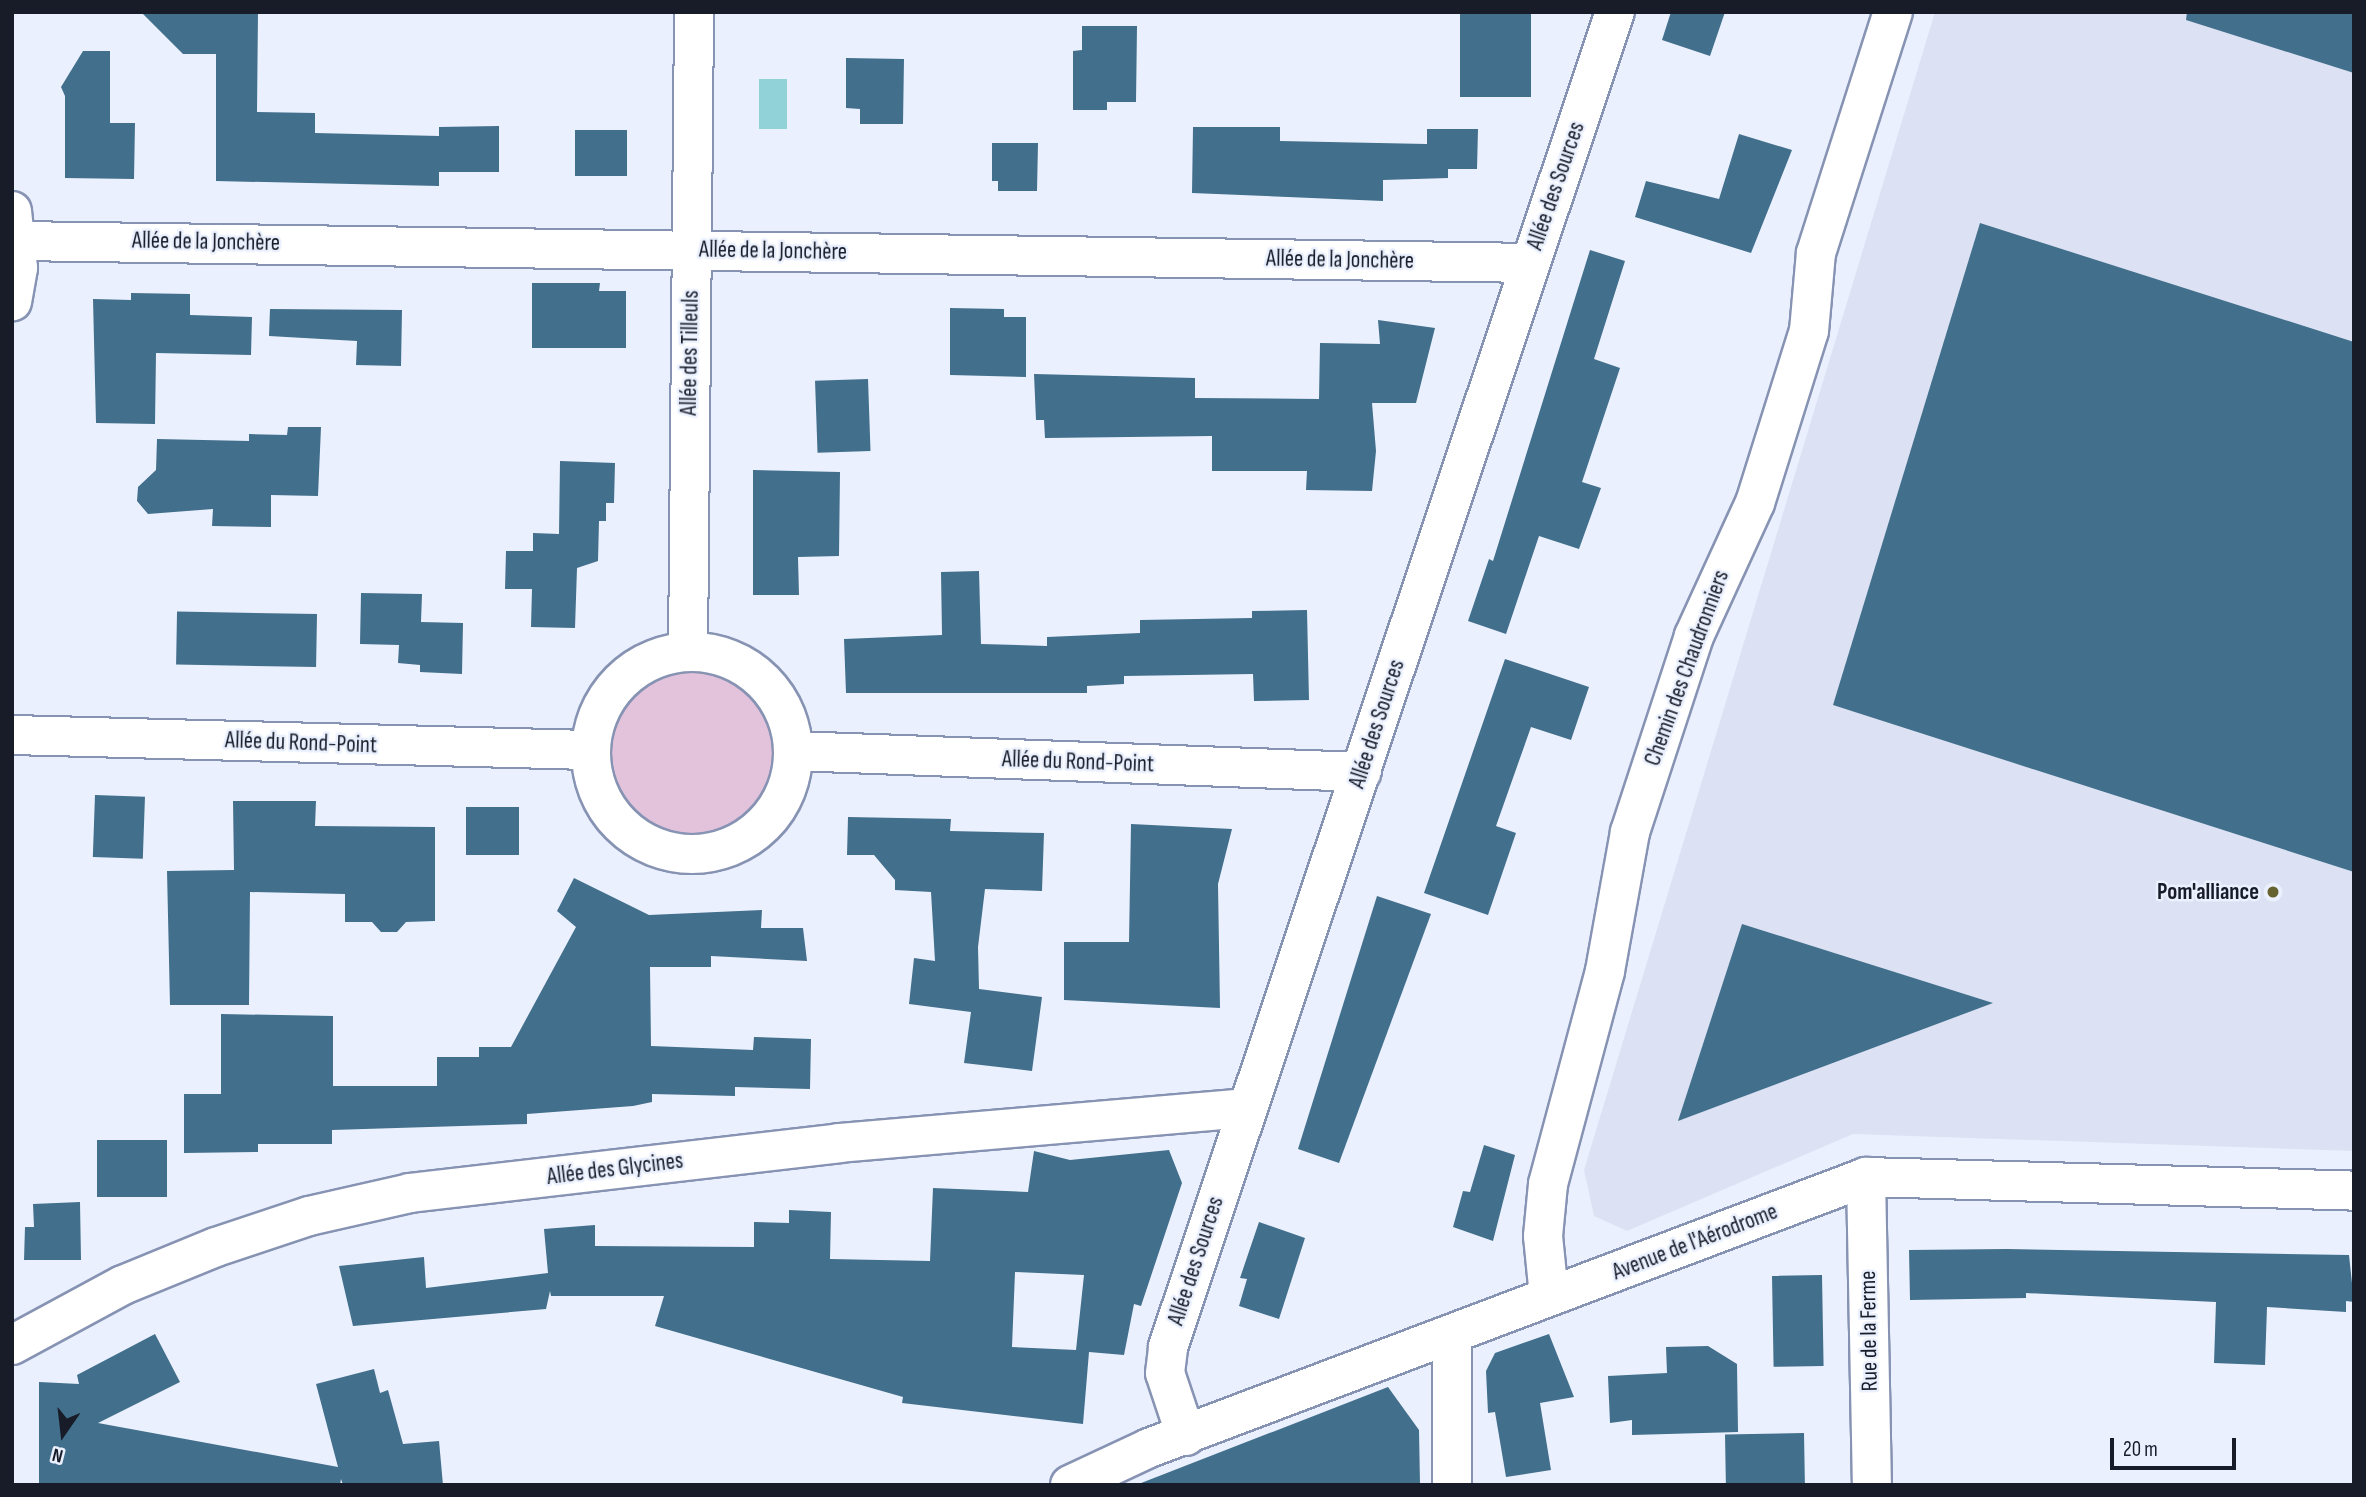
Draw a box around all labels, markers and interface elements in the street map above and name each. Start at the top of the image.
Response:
street label: Allée des Sources [1521,118,1591,254]
street label: Allée de la Jonchère [132,227,280,257]
street label: Allée de la Jonchère [699,236,847,266]
street label: Allée de la Jonchère [1266,245,1414,275]
street label: Allée des Tilleuls [675,290,705,416]
street label: Chemin des Chaudronniers [1639,566,1735,770]
street label: Allée des Sources [1343,656,1411,792]
street label: Allée du Rond-Point [225,727,377,759]
street label: Allée du Rond-Point [1002,746,1154,778]
place label: Pom'alliance [2157,878,2259,906]
marker: Pom'alliance [2265,884,2281,900]
street label: Allée des Glycines [545,1147,685,1191]
street label: Allée des Sources [1162,1193,1230,1329]
street label: Avenue de l'Aérodrome [1608,1198,1782,1286]
street label: Rue de la Ferme [1854,1270,1884,1392]
north arrow [28,1399,98,1469]
scale bar [2114,1424,2240,1468]
text: 20 m [2123,1437,2158,1462]
text: N [50,1442,66,1467]

